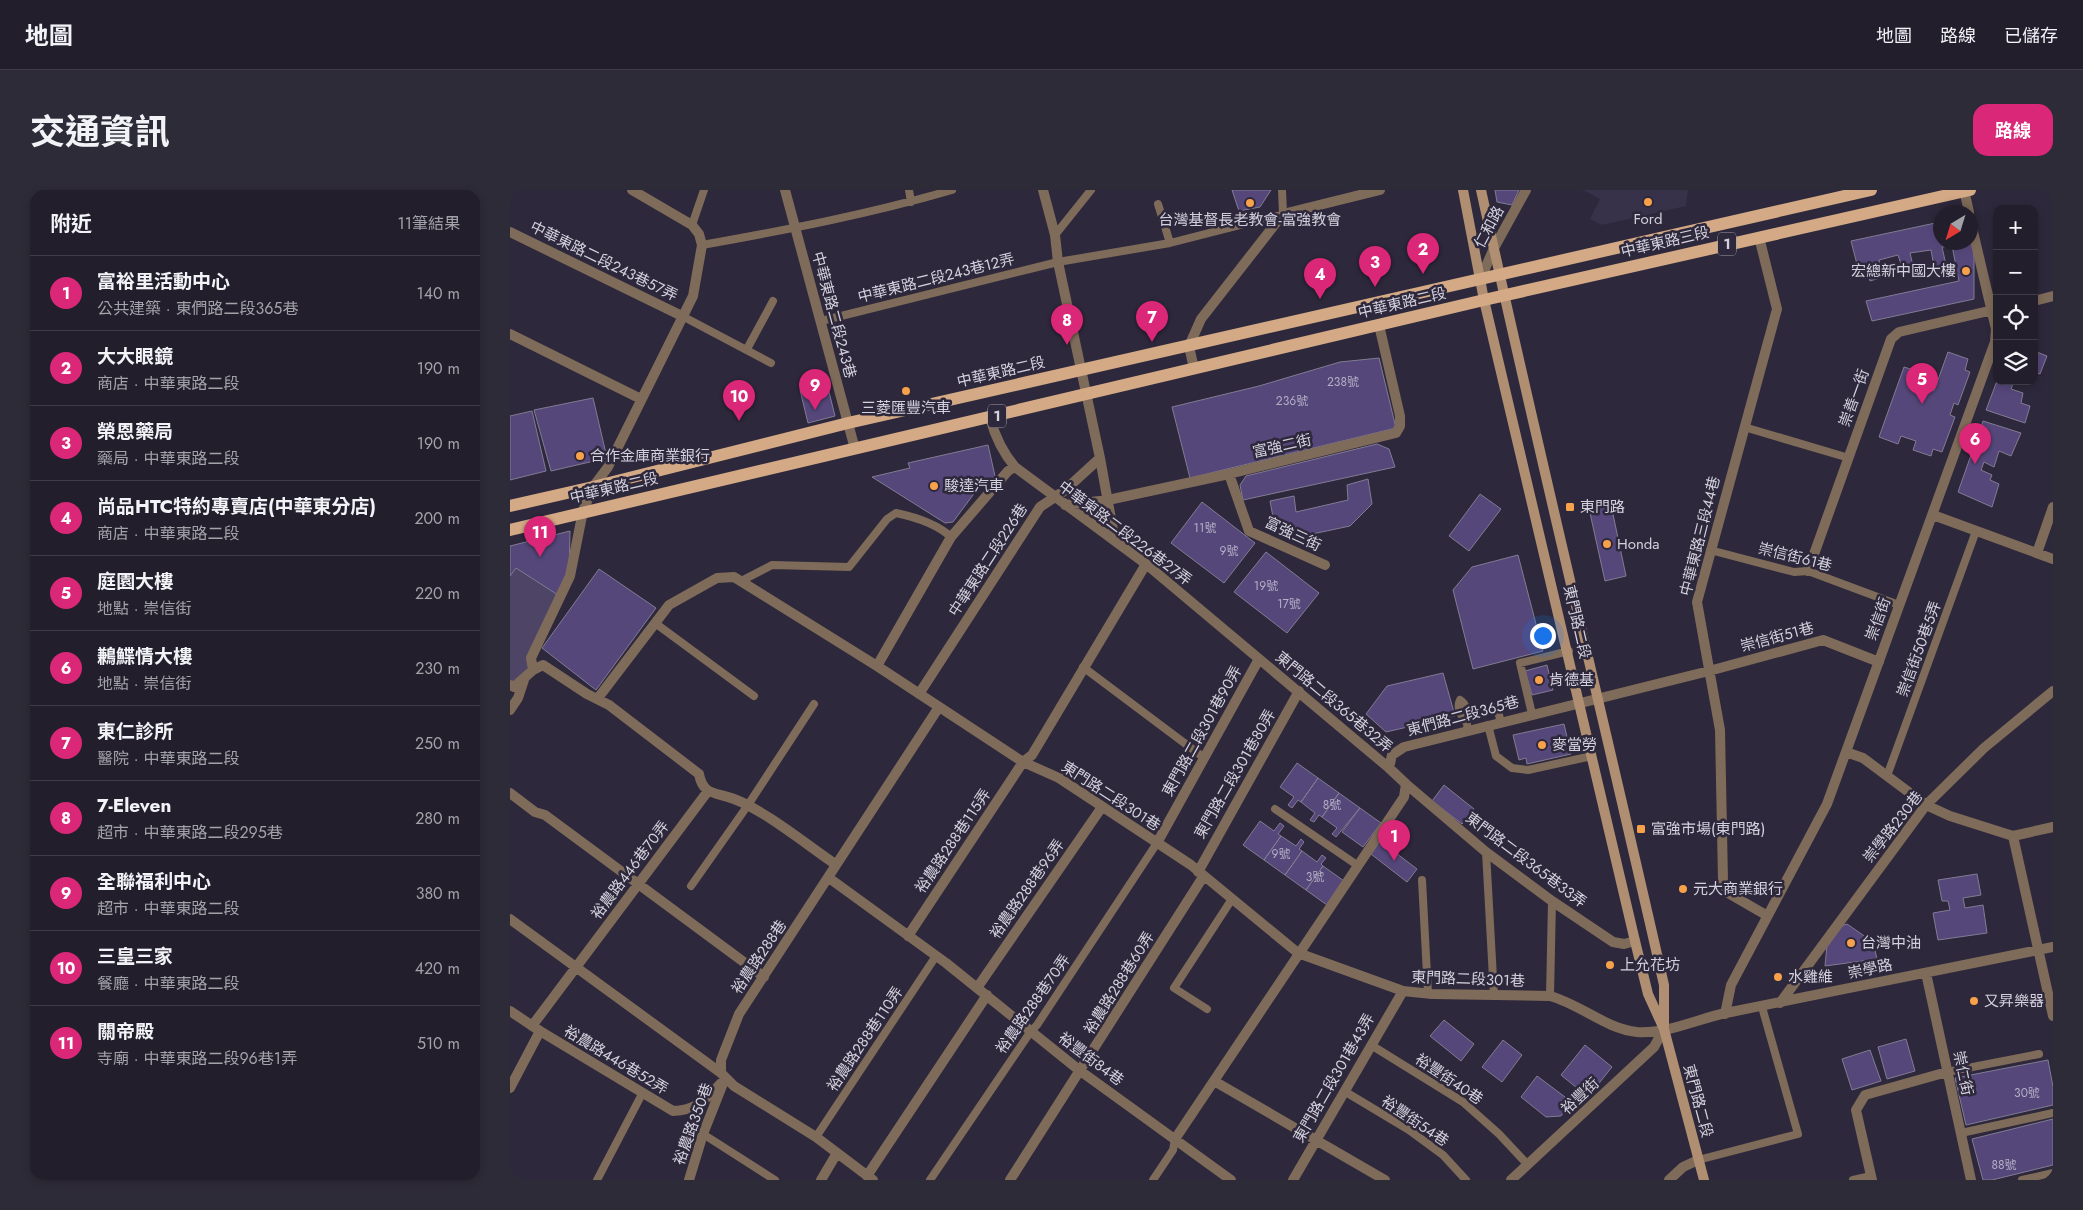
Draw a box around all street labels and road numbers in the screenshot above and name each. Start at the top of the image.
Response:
street label: 仁和路 [1469,202,1509,252]
street label: 中華東路二段243巷57弄 [526,216,682,306]
street label: 中華東路三段 [1619,221,1711,263]
road number: 1 [1718,232,1736,256]
street label: 中華東路二段243巷12弄 [855,248,1017,308]
street label: 中華東路二段243巷 [806,249,862,381]
street label: 中華東路二段 [1356,282,1448,324]
street label: 中華東路二段 [955,351,1047,393]
street label: 崇善一街 [1833,366,1875,430]
road number: 1 [988,405,1006,428]
street label: 富強二街 [1250,429,1314,463]
street label: 中華東路二段 [568,467,660,509]
street label: 中華東路三段44巷 [1675,474,1725,598]
street label: 中華東路二段226巷27弄 [1054,475,1196,591]
street label: 中華東路二段226巷 [943,499,1033,621]
street label: 富強三街 [1261,511,1325,557]
street label: 崇信街61巷 [1756,537,1834,577]
street label: 東門路二段 [1558,583,1596,661]
street label: 崇信街 [1860,594,1896,644]
street label: 崇信街50巷5弄 [1891,598,1947,700]
street label: 崇信街51巷 [1738,617,1816,657]
street label: 東門路二段365巷32弄 [1271,646,1397,758]
street label: 東門路二段301巷90弄 [1157,662,1247,800]
street label: 東們路二段365巷 [1404,690,1522,742]
street label: 東門路二段301巷80弄 [1189,705,1281,843]
street label: 東門路二段301巷 [1057,756,1165,836]
street label: 裕農路288巷115弄 [910,784,996,898]
street label: 崇學路230巷 [1858,786,1928,868]
street label: 東門路二段365巷33弄 [1461,807,1591,913]
street label: 裕農路446巷70弄 [586,816,674,924]
street label: 裕農路288巷96弄 [984,835,1070,943]
street label: 裕農路288巷 [726,916,792,998]
street label: 裕農路288巷60弄 [1079,927,1159,1039]
street label: 裕農路288巷70弄 [990,950,1076,1058]
street label: 崇學路 [1846,954,1894,984]
street label: 東門路二段301巷 [1411,966,1525,992]
street label: 裕農路288巷110弄 [822,982,908,1096]
street label: 東門路二段301巷43弄 [1288,1009,1380,1147]
street label: 裕農路446巷52弄 [560,1020,672,1100]
street label: 裕豐街84巷 [1054,1027,1128,1091]
street label: 裕豐街40巷 [1411,1048,1487,1110]
street label: 崇仁街 [1948,1049,1978,1097]
street label: 東門路二段 [1678,1062,1718,1140]
street label: 裕豐街 [1556,1073,1604,1119]
street label: 裕農路350巷 [668,1080,718,1168]
street label: 裕豐街54巷 [1377,1090,1453,1152]

